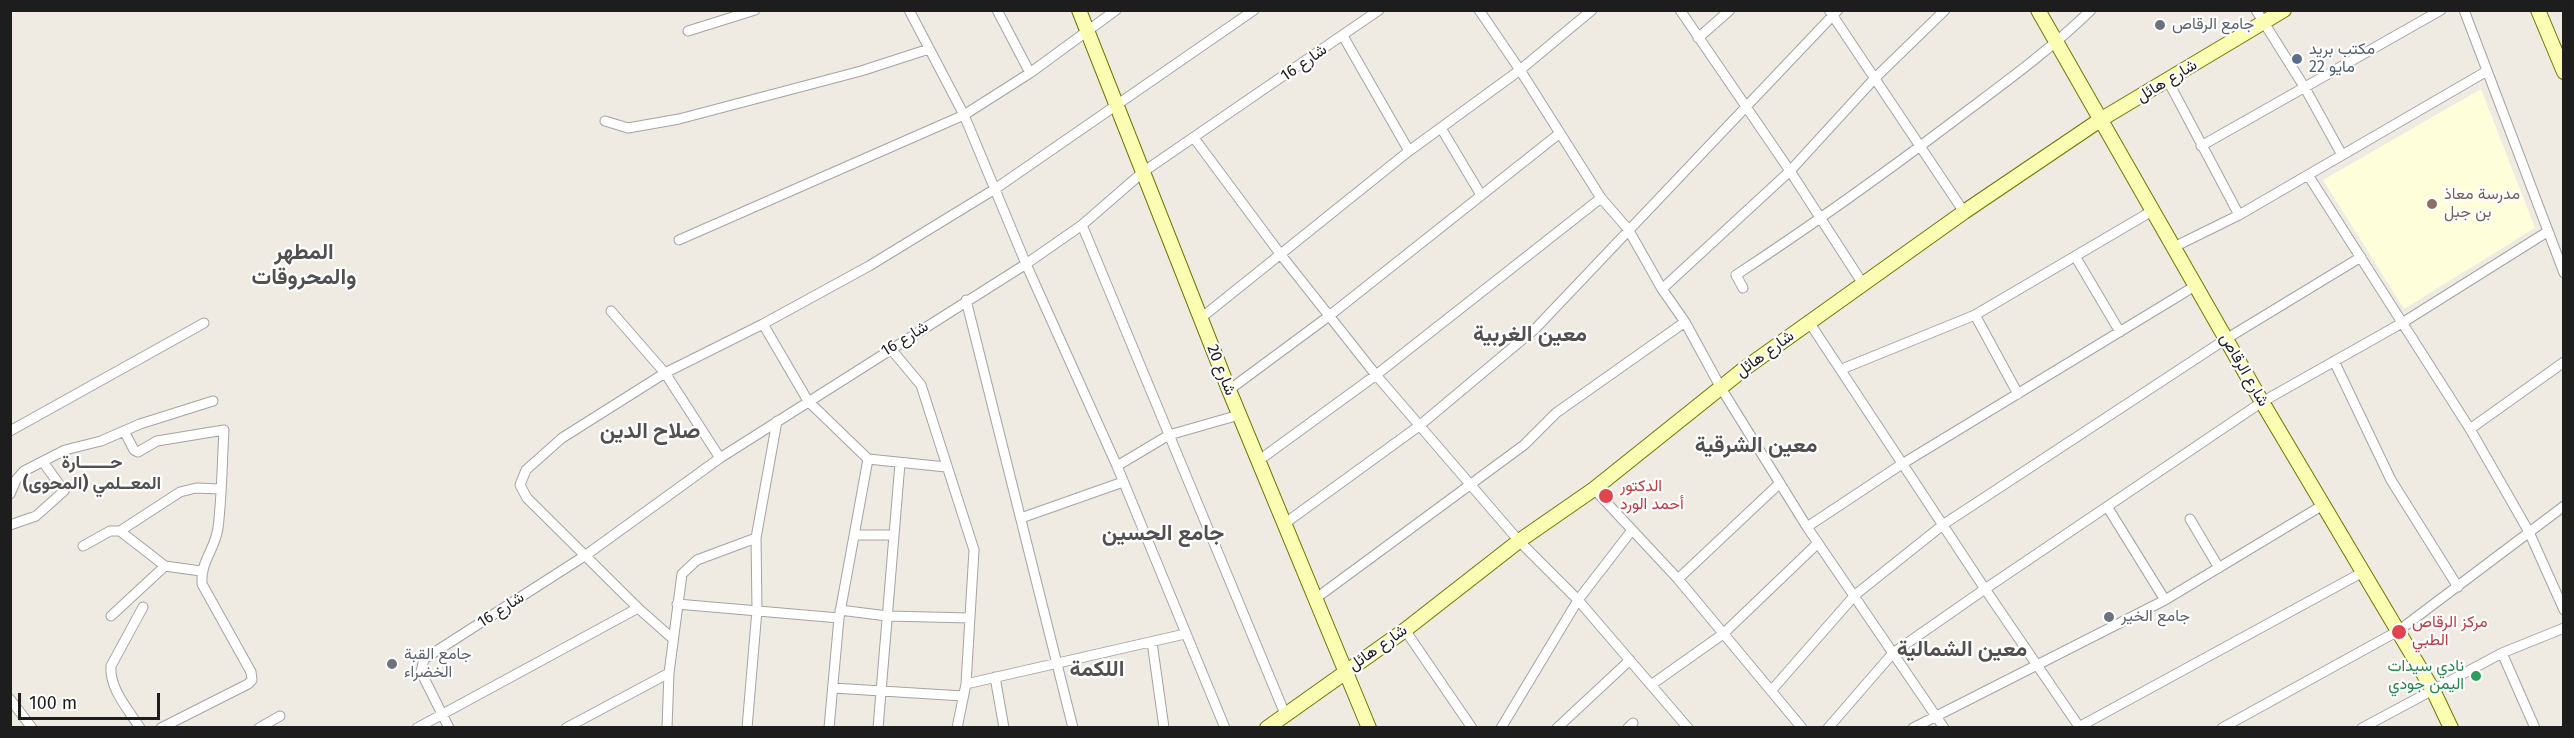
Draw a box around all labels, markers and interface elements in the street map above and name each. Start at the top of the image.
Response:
place label: جامع الرقاص [2172,15,2254,35]
marker: جامع الرقاص [2153,18,2167,32]
street label: شارع 16 [1277,40,1331,86]
place label: مكتب بريد 22 مايو [2309,40,2375,78]
marker: مكتب بريد 22 مايو [2290,52,2304,66]
street label: شارع هائل [2133,55,2201,107]
place label: مدرسة معاذ بن جبل [2444,185,2520,223]
marker: مدرسة معاذ بن جبل [2425,197,2439,211]
district label: المطهر والمحروقات [252,240,356,292]
street label: شارع 16 [878,317,932,361]
district label: معين الغربية [1473,322,1587,348]
street label: شارع هائل [1732,326,1798,382]
street label: شارع الرقاص [2215,330,2273,410]
street label: شارع 20 [1202,342,1240,398]
district label: صلاح الدين [600,419,700,445]
district label: معين الشرقية [1695,433,1817,459]
district label: حــــــارة المعــلمي (المحوى) [23,452,161,494]
place label: الدكتور أحمد الورد [1620,477,1684,515]
marker: الدكتور أحمد الورد [1597,487,1615,505]
district label: جامع الحسين [1102,521,1224,547]
street label: شارع 16 [474,588,528,632]
place label: جامع الخير [2121,607,2190,627]
marker: جامع الخير [2102,610,2116,624]
place label: مركز الرقاص الطبي [2412,613,2488,651]
street label: شارع هائل [1345,621,1411,675]
marker: مركز الرقاص الطبي [2390,623,2408,641]
district label: معين الشمالية [1897,637,2027,663]
place label: جامع القبة الخضراء [404,645,471,683]
marker: جامع القبة الخضراء [385,657,399,671]
district label: اللكمة [1070,657,1124,683]
place label: نادي سيدات اليمن جودي [2387,657,2464,695]
marker: نادي سيدات اليمن جودي [2469,669,2483,683]
scale bar [21,681,164,719]
text: 100 m [29,692,77,714]

